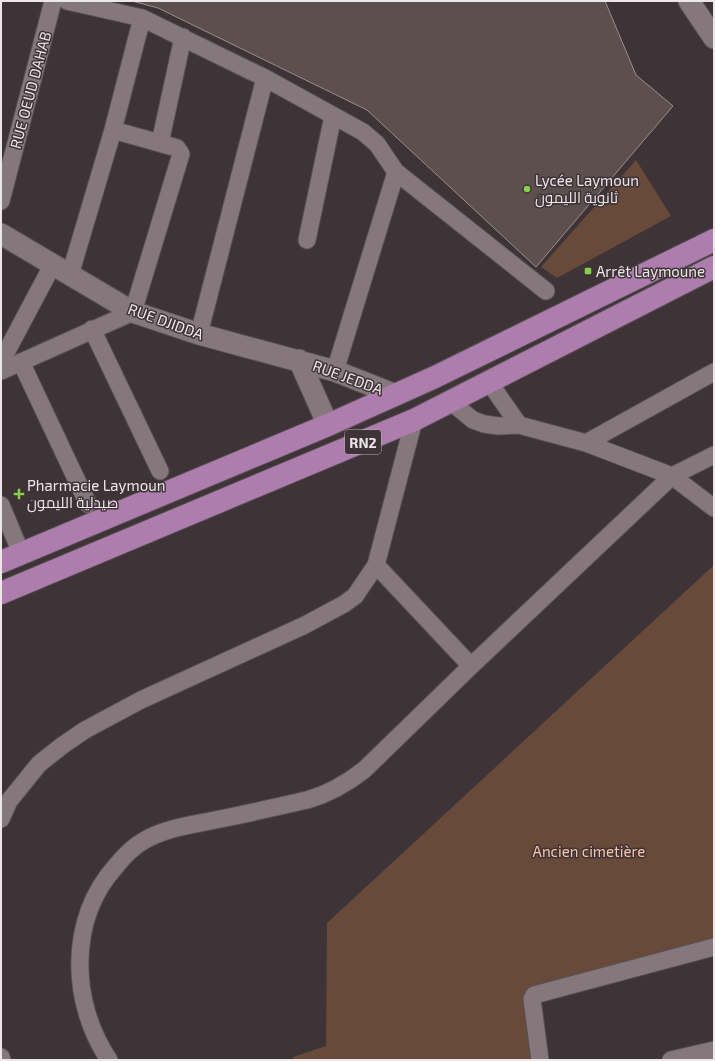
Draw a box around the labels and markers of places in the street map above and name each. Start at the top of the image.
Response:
place label: Lycée Laymoun ثانوية الليمون [535,171,639,208]
marker: Lycée Laymoun ثانوية الليمون [522,184,532,194]
place label: Arrêt Laymoune [596,262,705,280]
marker: Arrêt Laymoune [583,266,593,276]
place label: Pharmacie Laymoun صيدلية الليمون [27,476,165,513]
marker: Pharmacie Laymoun صيدلية الليمون [14,489,24,499]

